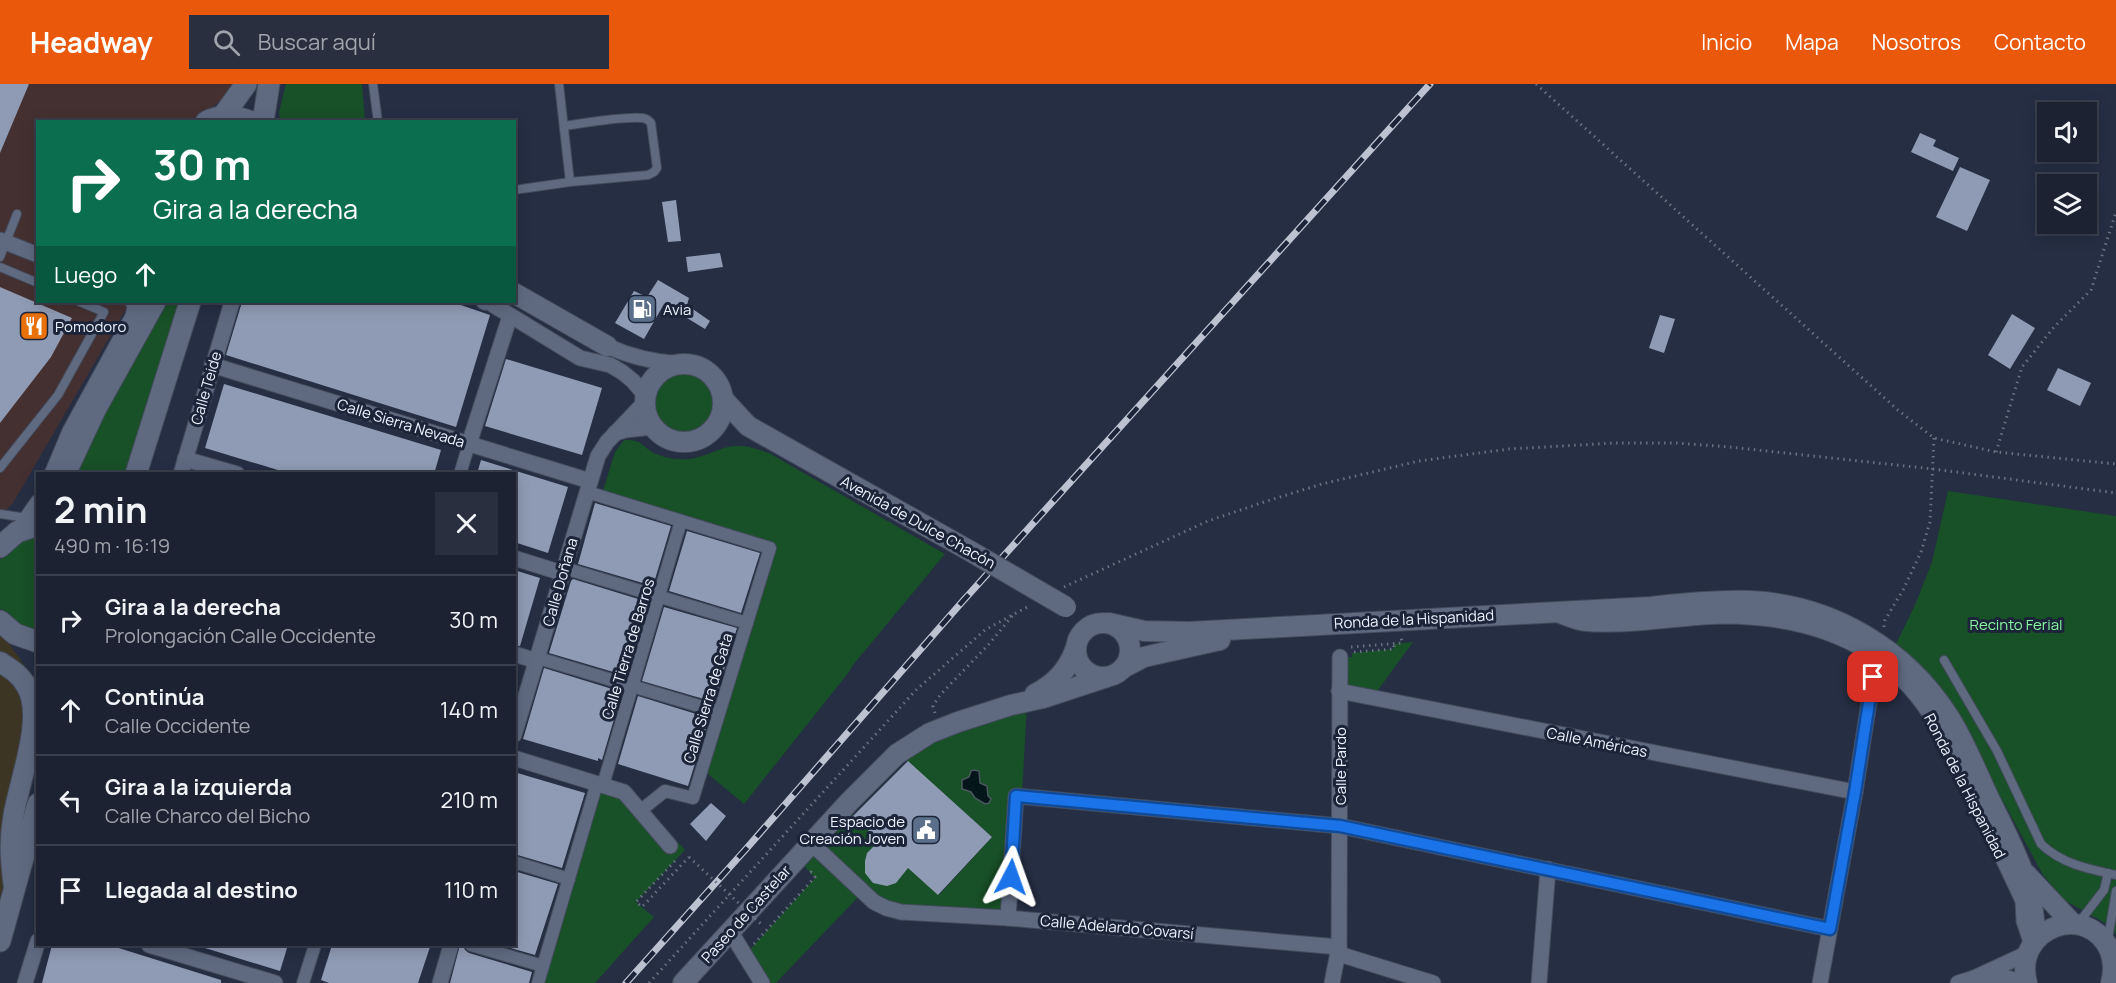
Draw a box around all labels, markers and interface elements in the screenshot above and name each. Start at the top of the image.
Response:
search box [189,15,609,69]
text: Headway [30,23,153,61]
icon: search [210,26,243,59]
text: Buscar aquí [258,27,376,57]
text: Inicio [1701,28,1752,56]
text: Mapa [1785,28,1839,56]
text: Nosotros [1872,28,1961,56]
text: Contacto [1994,28,2086,56]
map controls [2037,102,2097,234]
button: sound [2037,102,2097,162]
text: 30 m [153,135,251,193]
icon: right [54,144,132,222]
button: layers [2037,174,2097,234]
text: Gira a la derecha [153,190,358,227]
icon: ahead [129,258,162,291]
text: Luego [54,260,117,290]
fuel station icon: Avia [626,293,658,325]
place label: Avia [663,299,691,320]
restaurant icon: Pomodoro [18,310,50,342]
place label: Pomodoro [55,316,126,337]
street label: Calle Teide [185,349,227,427]
street label: Calle Sierra Nevada [334,394,468,452]
street label: Avenida de Dulce Chacón [837,471,999,573]
text: 2 min [54,485,148,534]
button: close [435,492,498,555]
text: 490 m · 16:19 [54,532,170,559]
street label: Calle Doñana [537,535,583,629]
street label: Calle Tierra de Barros [597,576,659,722]
text: Gira a la derecha [105,592,281,622]
icon: right [54,604,87,637]
street label: Ronda de la Hispanidad [1333,604,1495,634]
text: 30 m [449,605,498,635]
park label: Recinto Ferial [1969,614,2063,635]
text: Prolongación Calle Occidente [105,622,376,649]
street label: Calle Sierra de Gata [678,630,738,766]
pin [1847,651,1898,702]
icon: arrive [1856,660,1889,693]
text: Continúa [105,682,205,712]
icon: ahead [54,694,87,727]
text: 140 m [440,695,498,725]
street label: Ronda de la Hispanidad [1919,710,2011,862]
text: Calle Occidente [105,712,251,739]
street label: Calle Américas [1545,722,1649,762]
street label: Calle Pardo [1330,727,1351,805]
text: Gira a la izquierda [105,772,292,802]
icon: left [54,784,87,817]
text: 210 m [440,785,498,815]
text: Calle Charco del Bicho [105,802,310,829]
place label: Espacio de Creación Joven [799,811,905,849]
public building icon: Espacio de Creación Joven [910,814,942,846]
position arrow [979,845,1043,909]
street label: Paseo de Castelar [696,860,796,967]
icon: arrive [54,874,87,907]
text: Llegada al destino [105,875,298,905]
text: 110 m [444,875,498,905]
street label: Calle Adelardo Covarsí [1039,910,1195,944]

